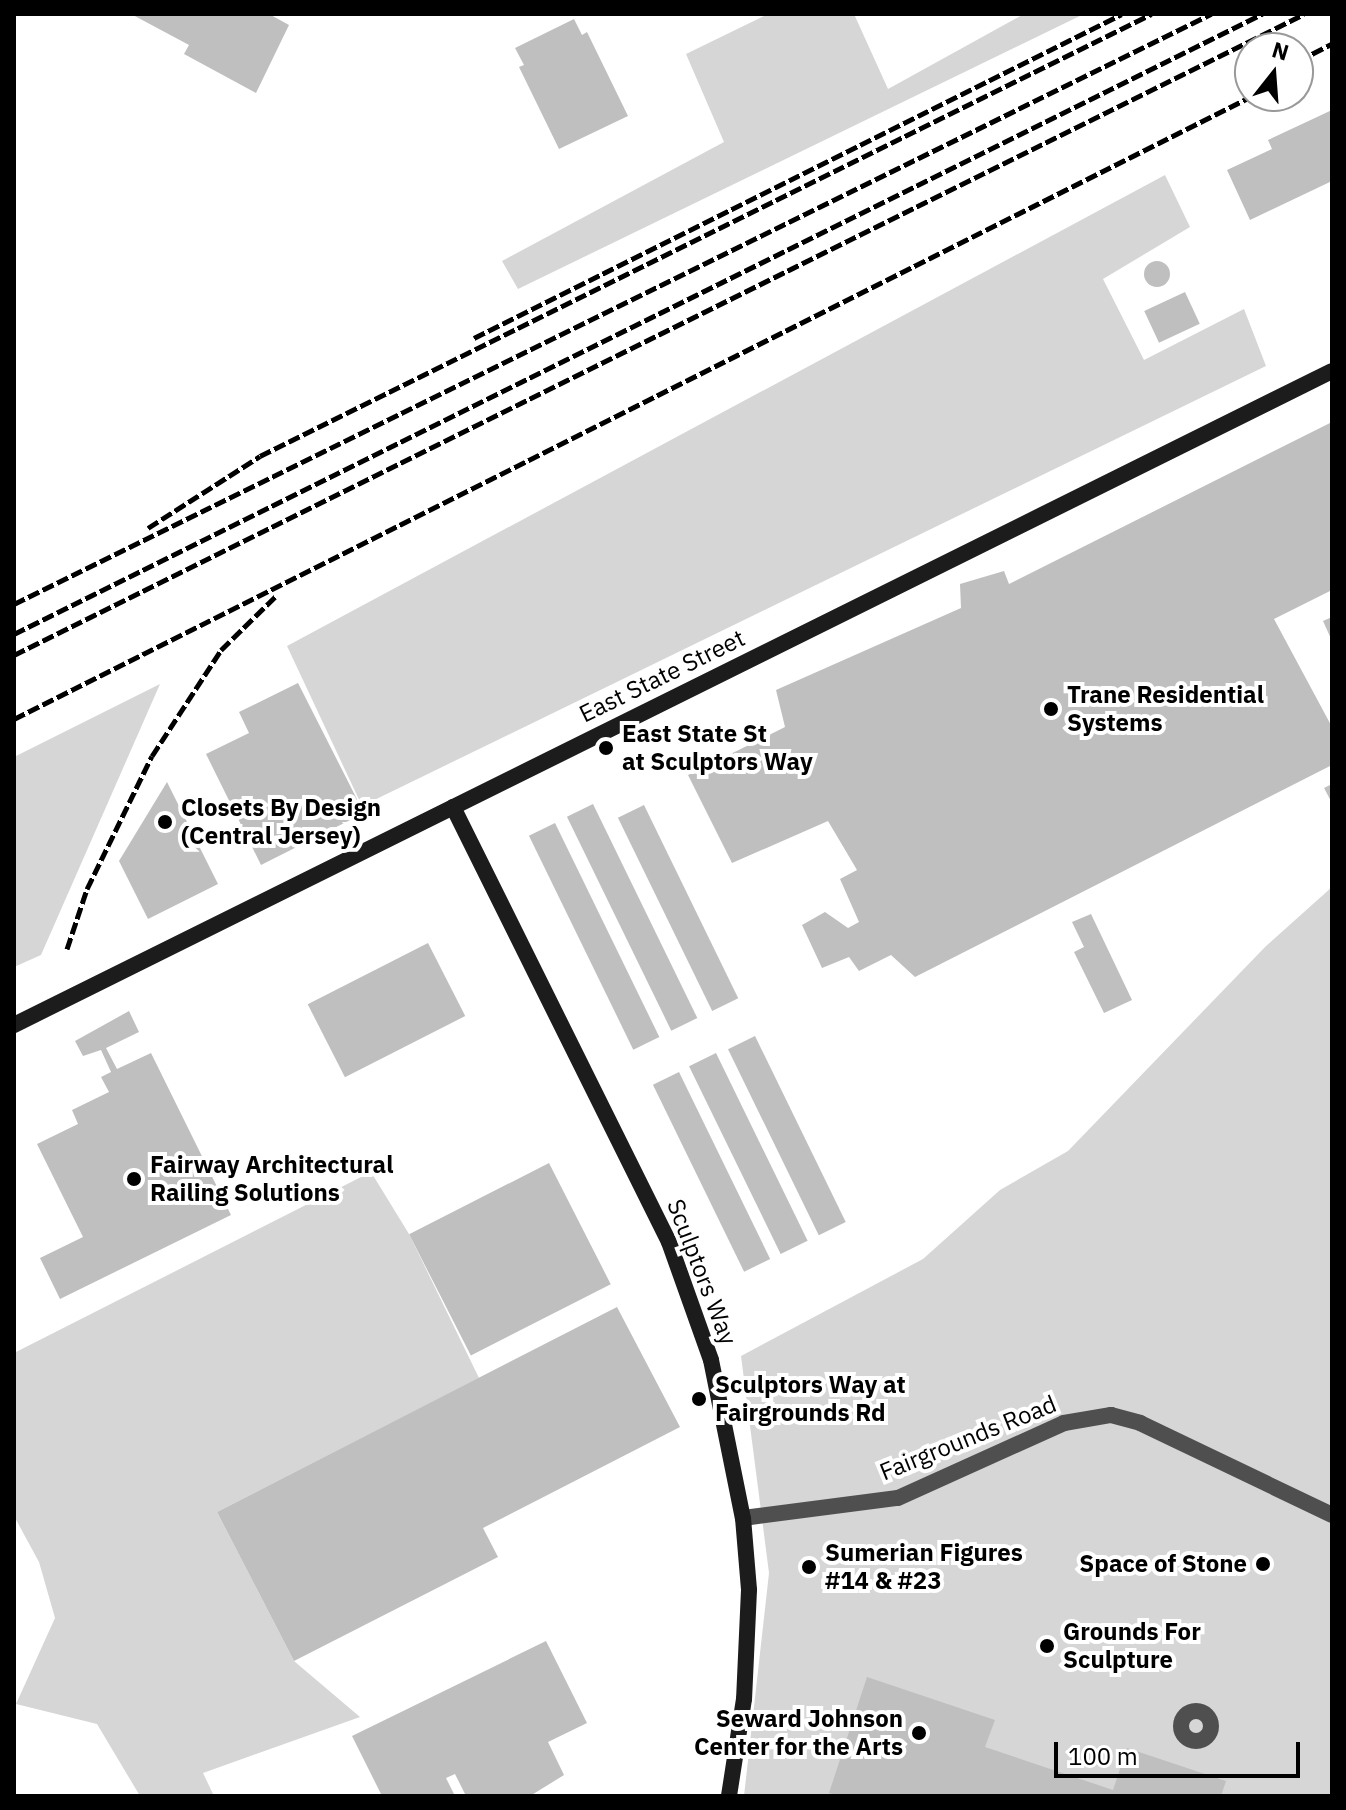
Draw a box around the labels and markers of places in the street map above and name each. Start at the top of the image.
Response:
place label: Trane Residential Systems [1067,681,1264,737]
marker: Trane Residential Systems [1042,700,1060,718]
place label: East State St at Sculptors Way [622,720,813,776]
marker: East State St at Sculptors Way [597,739,615,757]
place label: Closets By Design (Central Jersey) [181,794,381,850]
marker: Closets By Design (Central Jersey) [156,813,174,831]
place label: Fairway Architectural Railing Solutions [150,1151,394,1207]
marker: Fairway Architectural Railing Solutions [125,1170,143,1188]
place label: Sculptors Way at Fairgrounds Rd [715,1371,906,1427]
marker: Sculptors Way at Fairgrounds Rd [690,1390,708,1408]
place label: Sumerian Figures #14 & #23 [825,1539,1023,1595]
place label: Space of Stone [1079,1550,1247,1578]
marker: Space of Stone [1254,1555,1272,1573]
marker: Sumerian Figures #14 & #23 [800,1558,818,1576]
place label: Grounds For Sculpture [1063,1618,1201,1674]
marker: Grounds For Sculpture [1038,1637,1056,1655]
place label: Seward Johnson Center for the Arts [694,1705,903,1761]
marker: Seward Johnson Center for the Arts [910,1724,928,1742]

